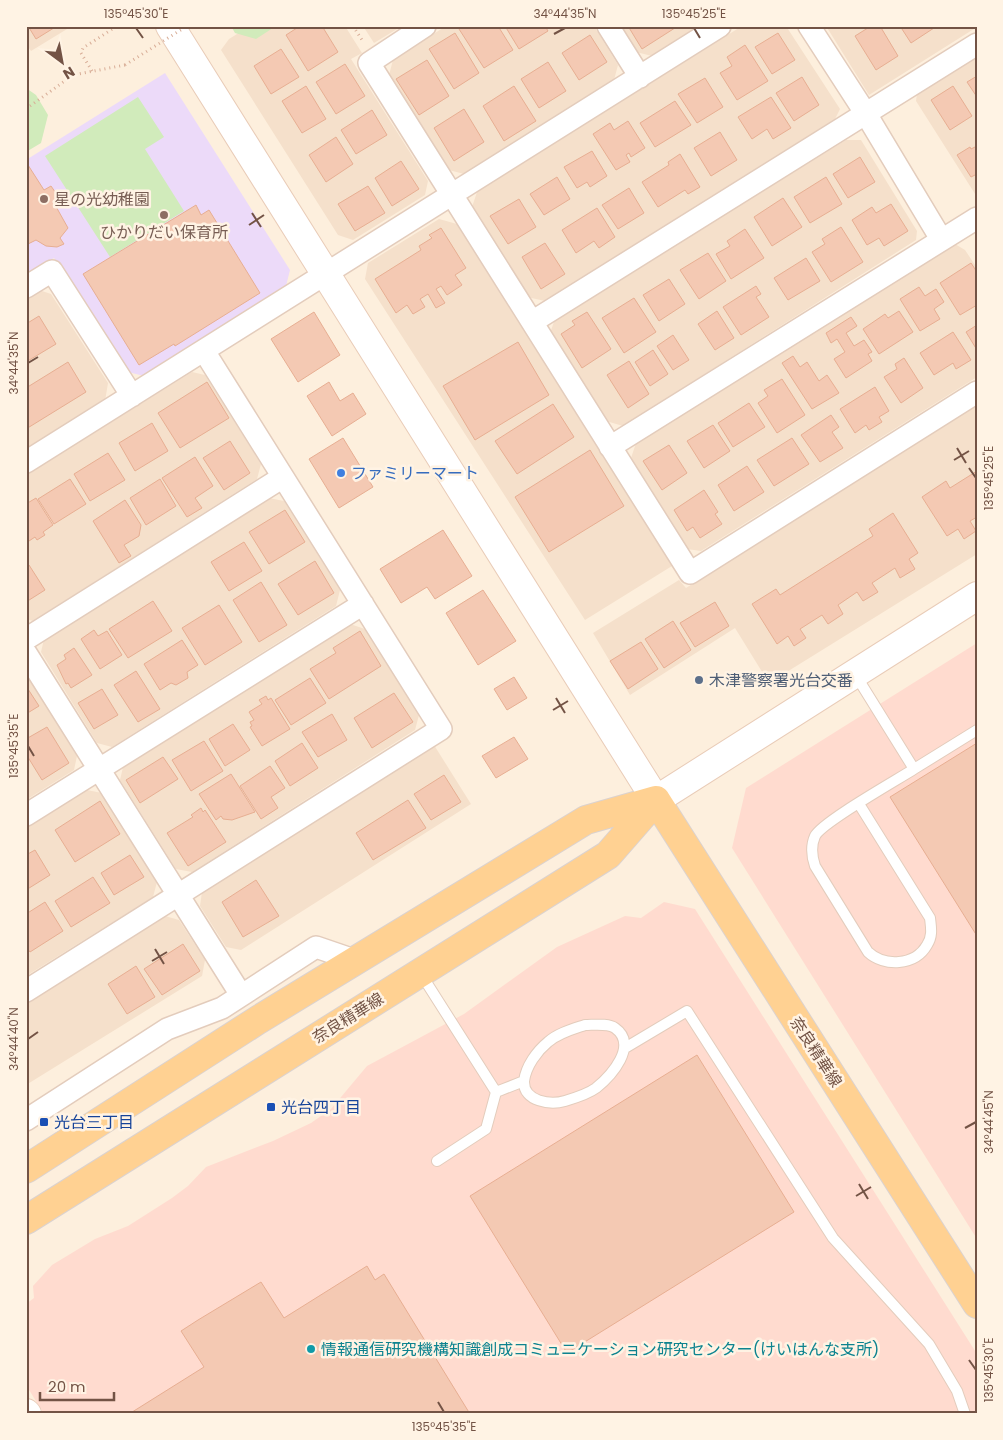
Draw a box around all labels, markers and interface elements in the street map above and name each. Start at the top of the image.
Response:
text: 135°45'30"E [104,5,168,22]
text: 34°44'35"N [533,5,597,22]
text: 135°45'25"E [662,5,726,22]
north arrow [38,38,88,88]
text: N [59,62,79,84]
place label: 星の光幼稚園 [54,188,150,211]
marker: 星の光幼稚園 [38,193,50,205]
marker: ひかりだい保育所 [158,209,170,221]
place label: ひかりだい保育所 [100,221,228,244]
text: 34°44'35"N [5,331,22,395]
text: 135°45'25"E [980,446,997,510]
place label: ファミリーマート [351,462,479,485]
marker: ファミリーマート [335,467,347,479]
place label: 木津警察署光台交番 [709,669,853,692]
marker: 木津警察署光台交番 [693,674,705,686]
text: 135°45'35"E [5,714,22,778]
street label: 奈良精華線 [308,987,388,1049]
text: 34°44'40"N [5,1007,22,1071]
street label: 奈良精華線 [785,1012,847,1092]
text: 34°44'45"N [980,1090,997,1154]
place label: 光台四丁目 [281,1096,361,1119]
marker: 光台四丁目 [265,1101,277,1113]
place label: 光台三丁目 [54,1111,134,1134]
marker: 光台三丁目 [38,1116,50,1128]
place label: 情報通信研究機構知識創成コミュニケーション研究センター(けいはんな支所) [321,1338,879,1361]
text: 135°45'30"E [980,1338,997,1402]
marker: 情報通信研究機構知識創成コミュニケーション研究センター(けいはんな支所) [305,1343,317,1355]
scale bar [40,1370,114,1402]
text: 20 m [48,1376,86,1397]
text: 135°45'35"E [412,1418,476,1435]

